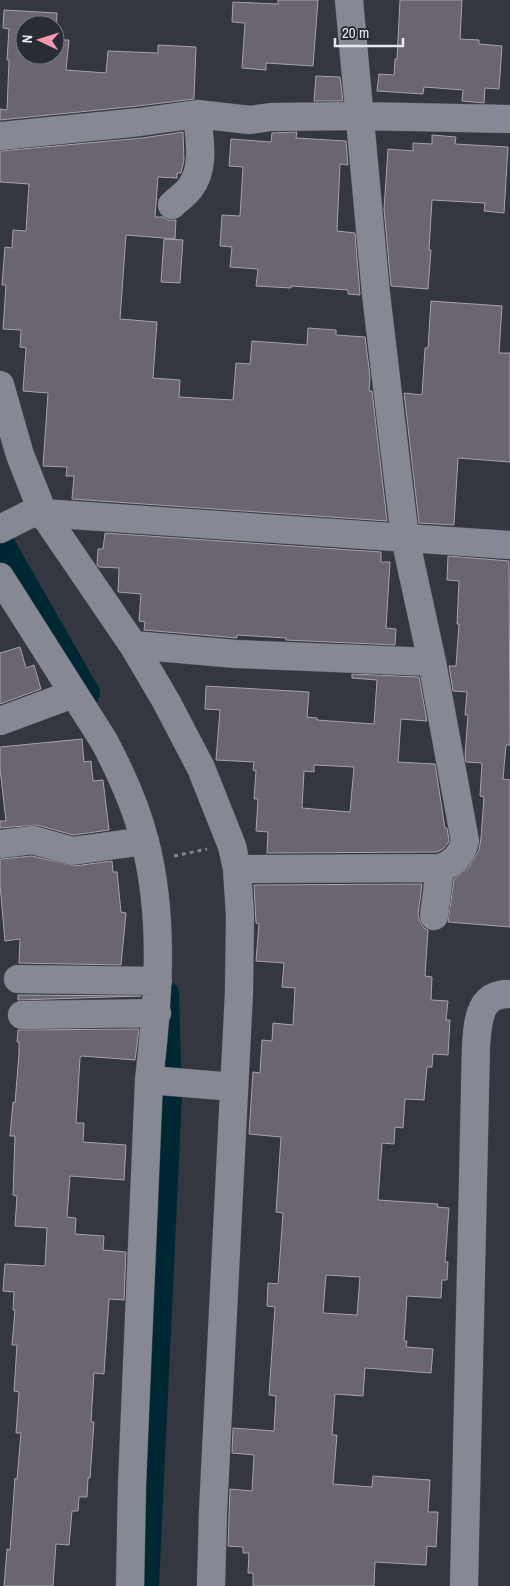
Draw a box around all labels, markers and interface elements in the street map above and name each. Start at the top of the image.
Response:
north arrow [15,15,65,65]
scale bar [335,15,402,47]
text: 20 m [342,22,369,43]
text: N [18,34,36,44]

